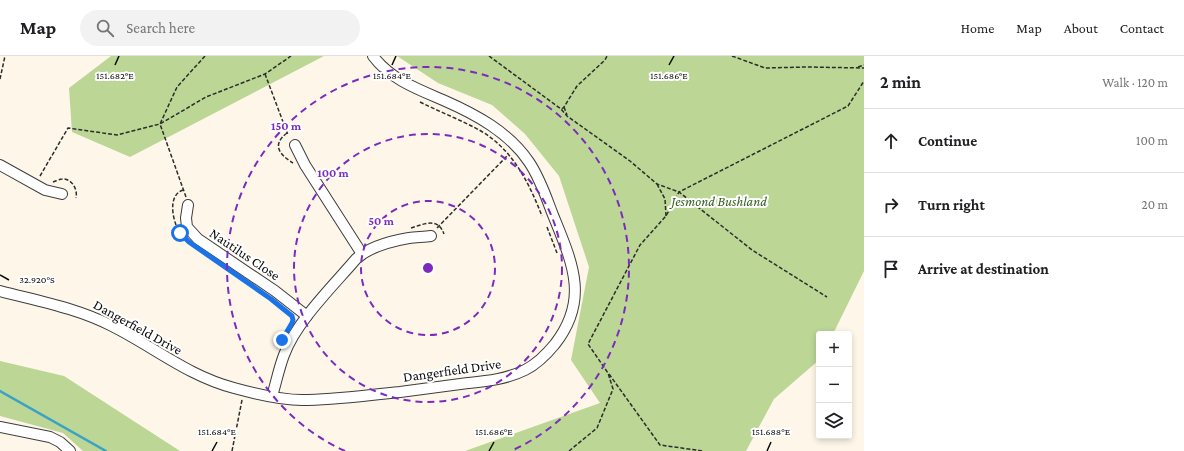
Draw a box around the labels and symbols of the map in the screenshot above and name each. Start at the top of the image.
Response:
text: 151.682°E [96,70,134,81]
text: 151.684°E [373,70,412,81]
text: 151.686°E [650,70,688,81]
text: 150 m [271,119,302,133]
text: 100 m [317,166,350,180]
park label: Jesmond Bushland [668,193,767,209]
text: 50 m [368,214,395,228]
route start [171,224,189,242]
street label: Nautilus Close [207,225,283,283]
centre of rings [421,261,435,275]
text: 32.920°S [19,274,55,285]
street label: Dangerfield Drive [91,296,185,358]
route end [273,331,291,349]
street label: Dangerfield Drive [402,355,502,385]
text: 151.684°E [198,426,237,437]
text: 151.686°E [475,426,513,437]
text: 151.688°E [752,426,791,437]

